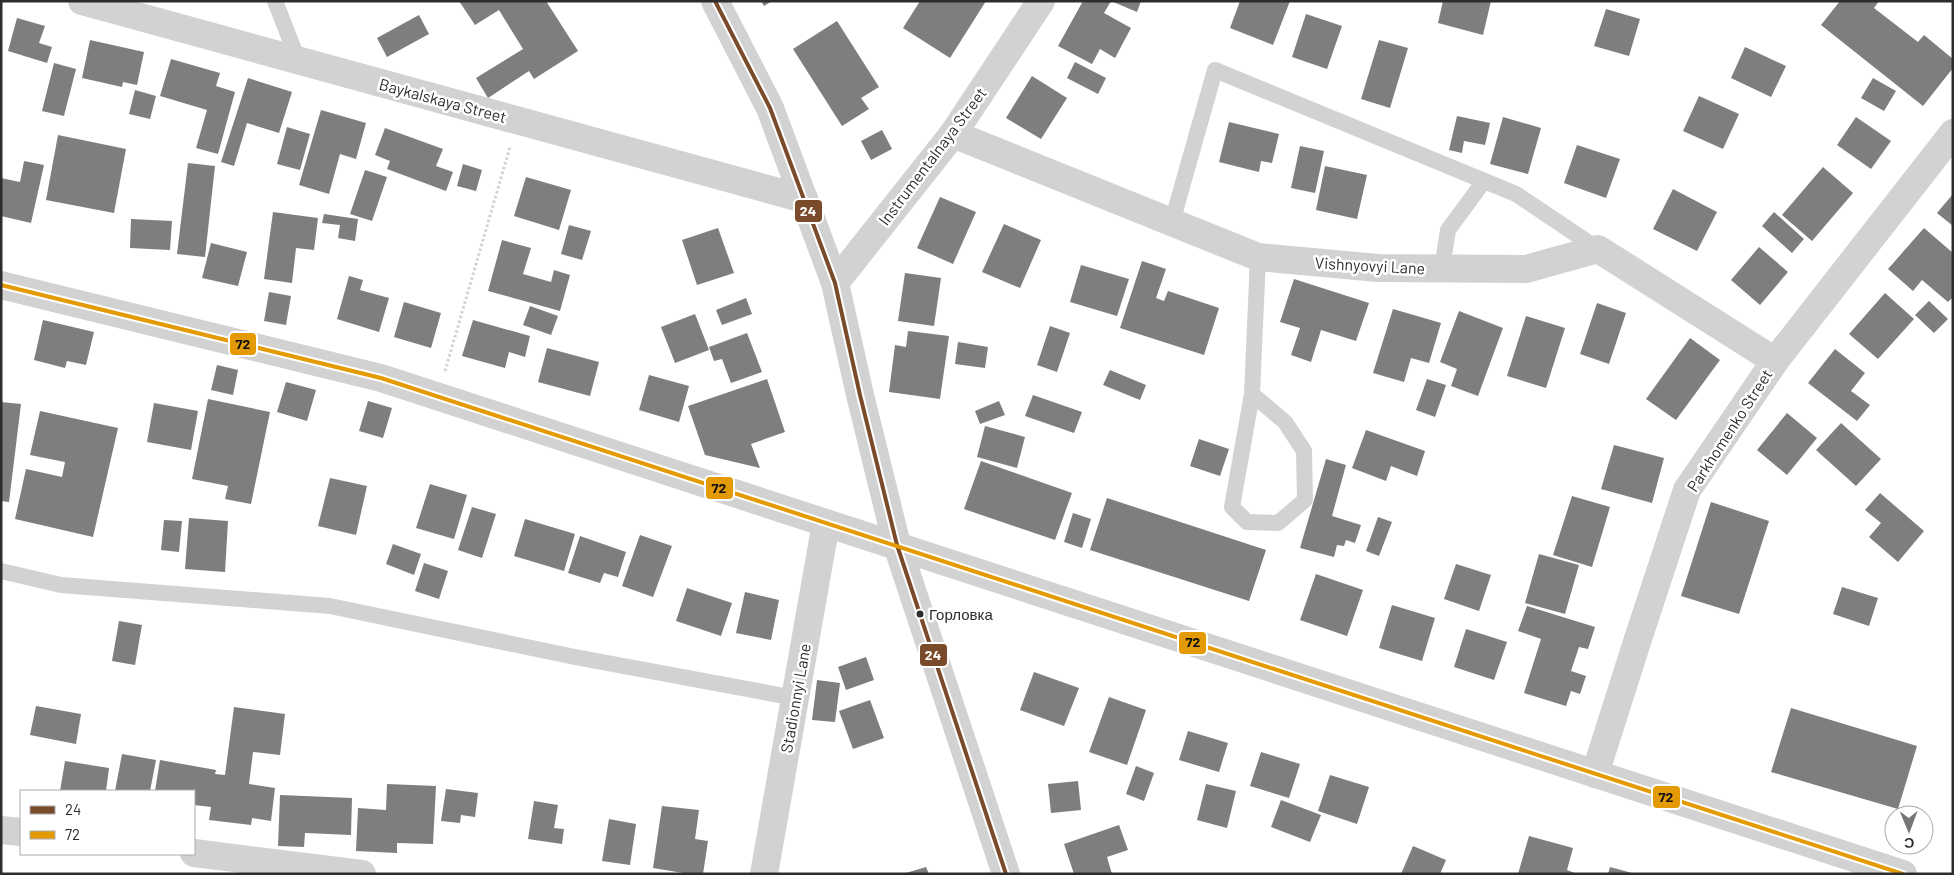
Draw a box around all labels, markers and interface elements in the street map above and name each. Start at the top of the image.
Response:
street label: Baykalskaya Street [377,74,509,126]
street label: Instrumentalnaya Street [874,83,990,229]
line badge: 24 [794,199,823,223]
text: 24 [800,202,816,219]
street label: Vishnyovyi Lane [1314,253,1426,277]
line badge: 72 [229,332,257,356]
text: 72 [236,335,251,352]
street label: Parkhomenko Street [1682,365,1776,495]
line badge: 72 [705,476,734,500]
text: 72 [712,479,727,496]
place label: Горловка [929,605,993,623]
marker: Горловка [915,609,925,619]
line badge: 72 [1178,631,1207,655]
text: 72 [1186,633,1201,650]
street label: Stadionnyi Lane [776,642,814,754]
line badge: 24 [919,643,948,667]
text: 24 [925,646,941,663]
line badge: 72 [1652,785,1681,809]
text: 72 [1659,788,1674,805]
legend [20,790,195,855]
text: 24 [65,800,81,818]
north arrow [1884,805,1934,855]
text: 72 [65,825,80,843]
text: С [1904,835,1914,852]

